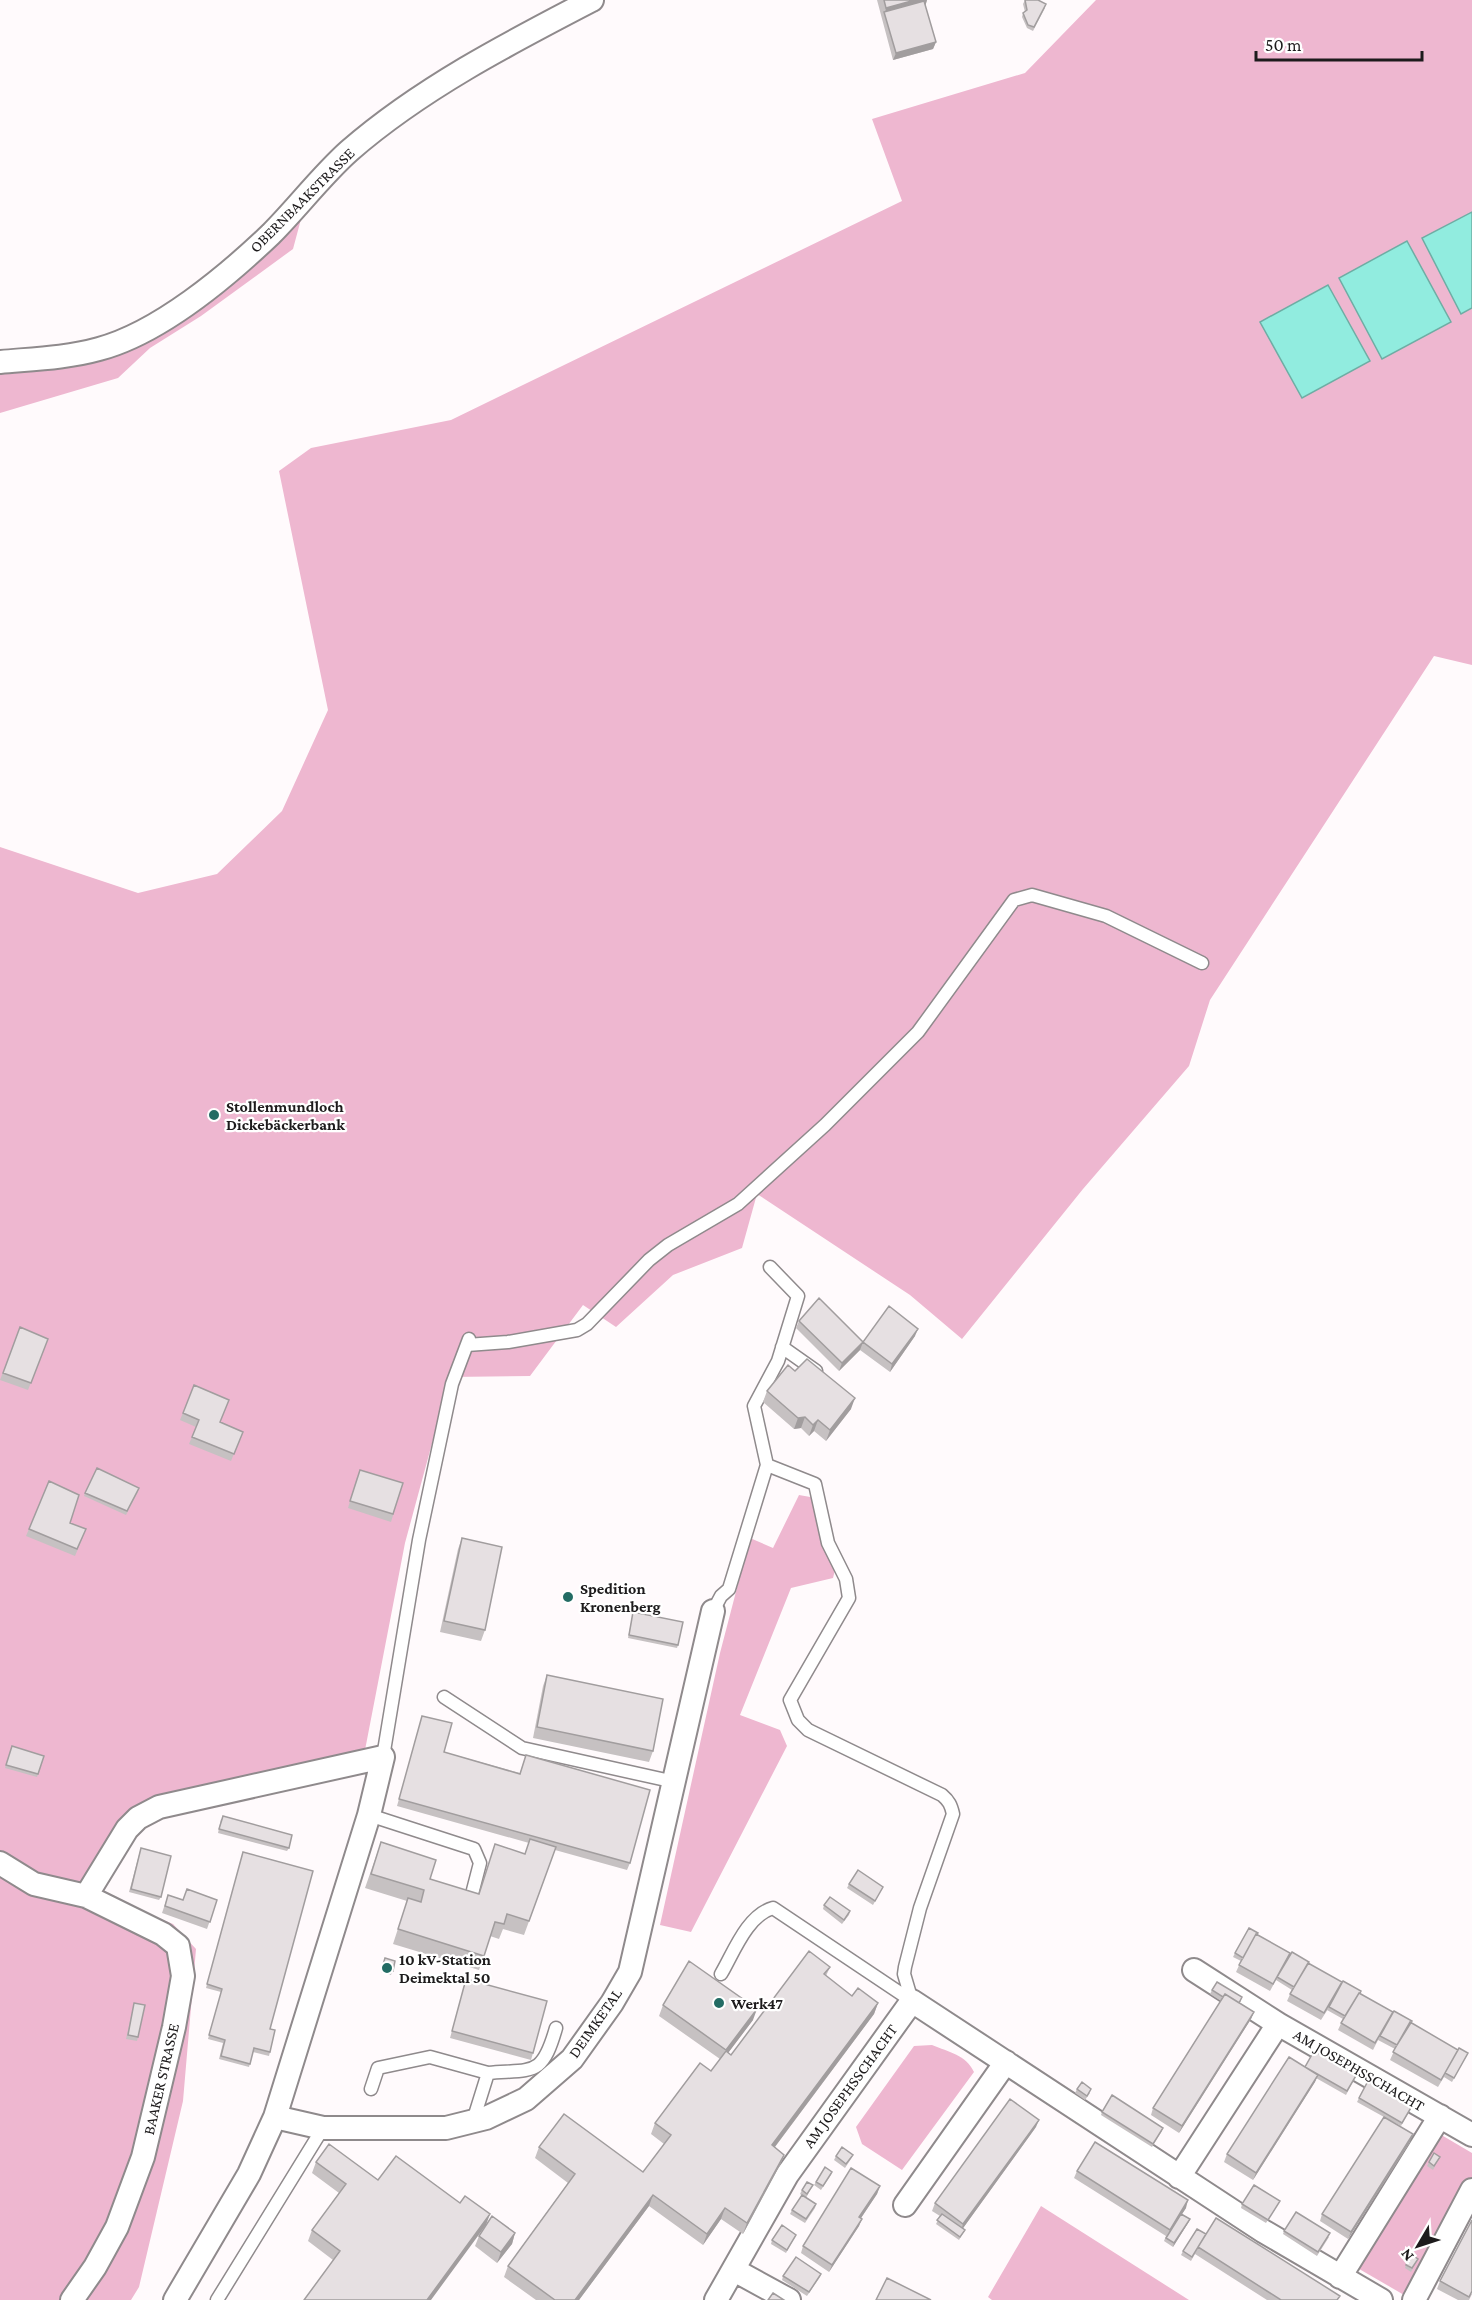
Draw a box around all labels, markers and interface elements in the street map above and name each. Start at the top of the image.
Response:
scale bar [1256,24,1422,62]
text: 50 m [1265,35,1302,55]
street label: OBERNBAAKSTRASSE [246,144,358,256]
place label: Stollenmundloch Dickebäckerbank [226,1098,345,1133]
marker: Stollenmundloch Dickebäckerbank [207,1108,221,1122]
place label: Spedition Kronenberg [580,1580,661,1615]
marker: Spedition Kronenberg [561,1590,575,1604]
place label: 10 kV-Station Deimektal 50 [399,1951,491,1986]
marker: 10 kV-Station Deimektal 50 [380,1961,394,1975]
street label: DEIMKETAL [565,1985,625,2061]
place label: Werk47 [730,1995,783,2012]
marker: Werk47 [712,1996,726,2010]
street label: BAAKER STRASSE [140,2021,182,2136]
street label: AM JOSEPHSSCHACHT [800,2021,901,2152]
street label: AM JOSEPHSSCHACHT [1290,2026,1428,2115]
north arrow [1388,2216,1448,2276]
text: N [1397,2245,1417,2265]

